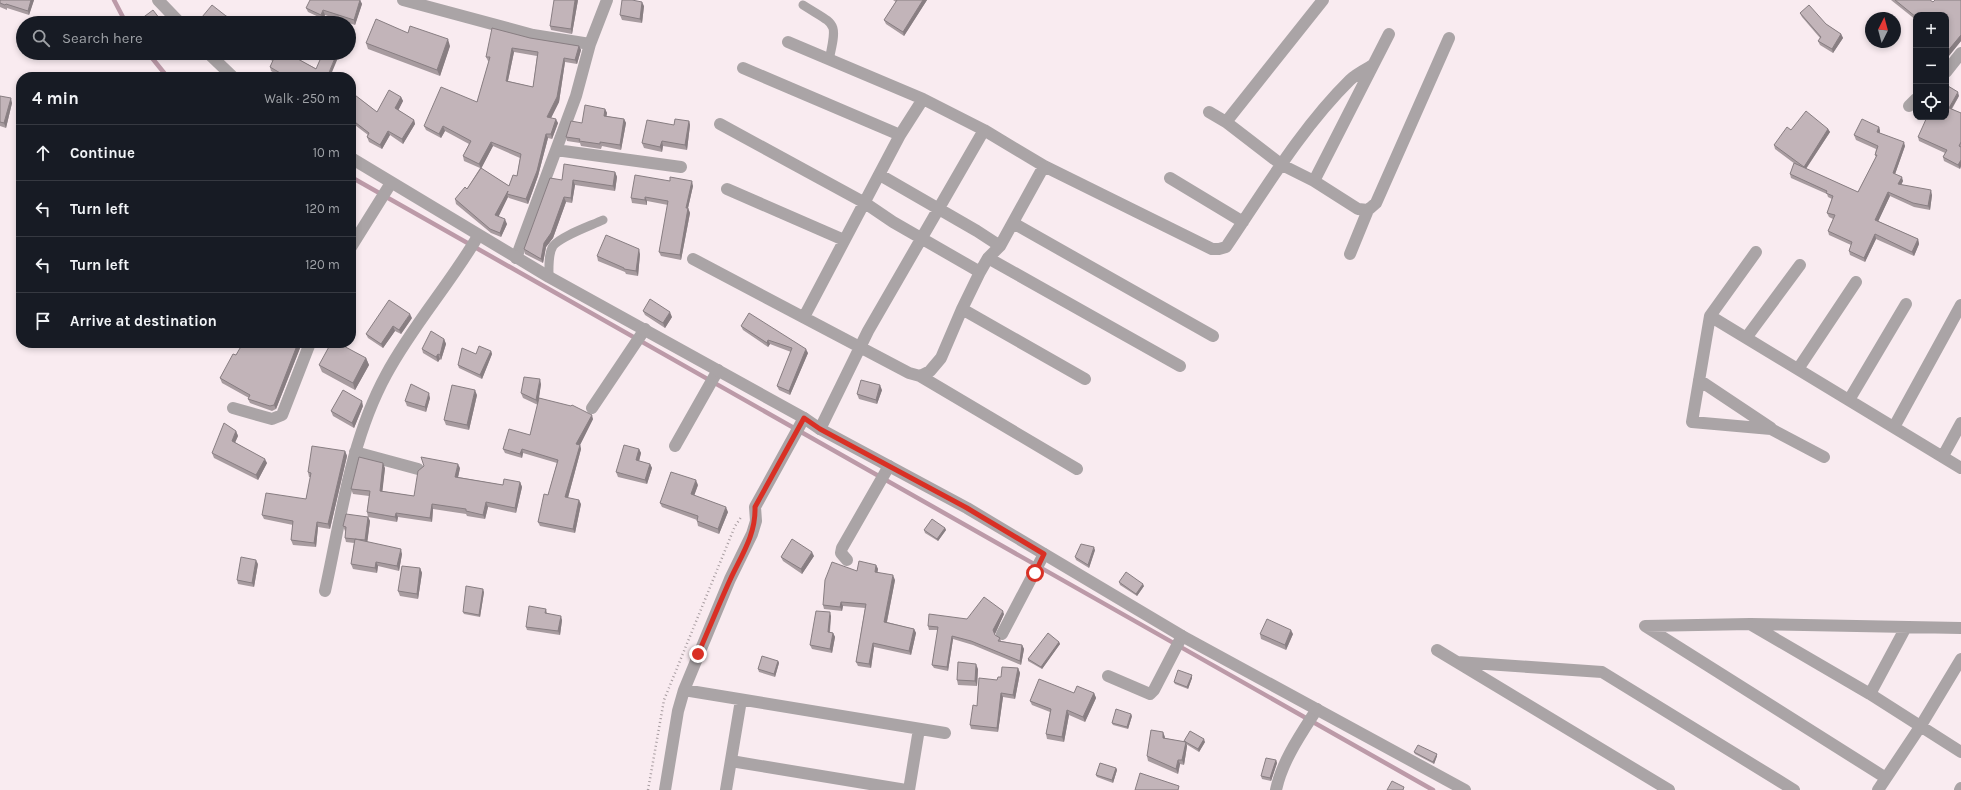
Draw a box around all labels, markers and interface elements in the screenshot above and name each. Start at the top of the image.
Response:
north arrow [1865,12,1901,48]
map controls [1913,12,1949,120]
button: + [1913,12,1949,48]
search box [16,16,356,60]
icon: search [30,27,52,49]
text: Search here [62,29,143,47]
button: − [1913,48,1949,84]
button: locate [1913,84,1949,120]
text: 4 min [32,88,79,108]
text: Walk · 250 m [264,91,340,106]
icon: ahead [32,142,54,164]
text: Continue [70,144,135,162]
text: 10 m [313,145,340,160]
icon: left [32,198,54,220]
text: Turn left [70,200,129,218]
text: 120 m [305,201,340,216]
icon: left [32,254,54,276]
text: Turn left [70,256,129,274]
text: 120 m [305,257,340,272]
icon: arrive [32,310,54,332]
text: Arrive at destination [70,312,217,330]
route start [1026,564,1044,582]
route end [689,645,707,663]

